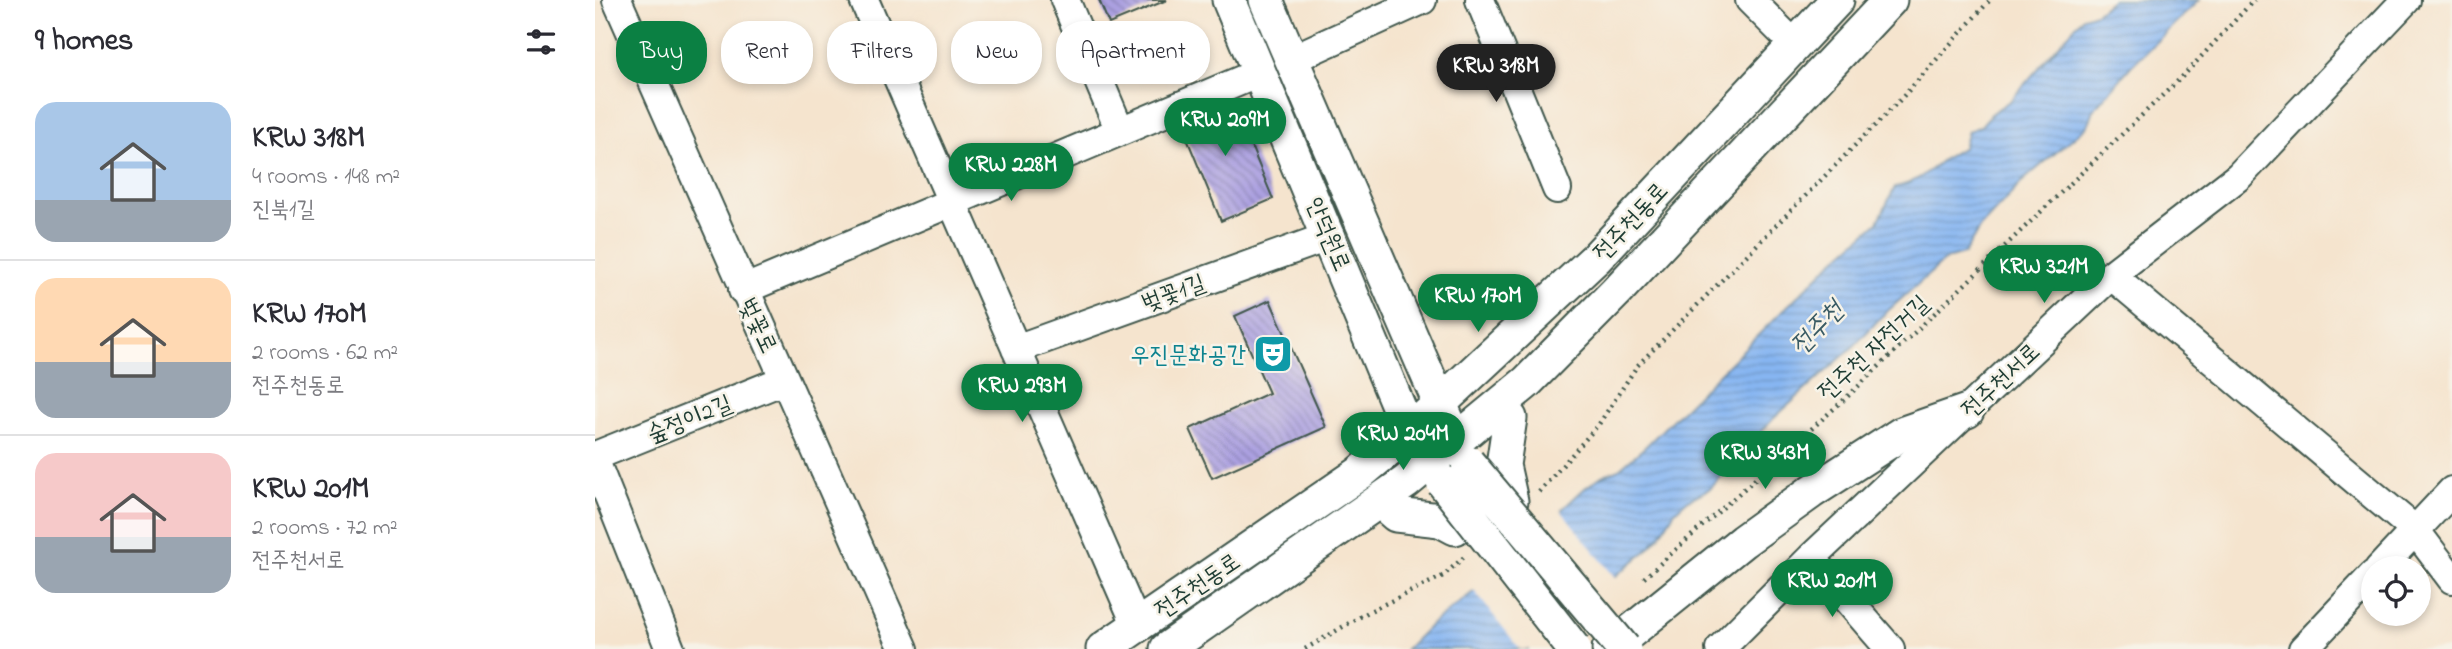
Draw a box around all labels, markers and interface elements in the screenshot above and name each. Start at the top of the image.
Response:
text: 9 homes [35,20,133,64]
chip: Buy [616,21,707,84]
chip: Rent [721,21,813,84]
chip: Filters [827,21,937,84]
chip: New [951,21,1042,84]
chip: Apartment [1056,21,1210,84]
icon: filters [522,23,560,61]
pin: KRW 318M [1424,44,1568,104]
text: KRW 318M [1453,50,1539,83]
pin: KRW 209M [1153,99,1297,158]
text: KRW 209M [1180,104,1270,137]
text: KRW 318M [252,117,365,161]
icon: home [91,130,175,214]
pin: KRW 228M [939,144,1083,203]
text: KRW 228M [965,149,1057,182]
text: 4 rooms · 148 m² [252,161,400,194]
street label: 전주천동로 [1586,175,1678,270]
street label: 안덕원로 [1295,193,1358,277]
text: 진북1길 [252,194,315,227]
pin: KRW 321M [1972,246,2116,305]
text: KRW 321M [1999,251,2089,284]
street label: 벚꽃1길 [1137,267,1211,322]
pin: KRW 170M [1406,274,1550,334]
text: KRW 170M [1434,280,1522,313]
street label: 전주천 자전거길 [1811,288,1938,410]
water label: 전주천 [1783,291,1856,365]
street label: 벚꽃로 [729,292,785,360]
text: KRW 170M [252,293,367,337]
icon: home [91,306,175,390]
theatre icon: 우진문화공간 [1252,333,1294,375]
street label: 전주천서로 [1954,336,2049,428]
text: 2 rooms · 62 m² [252,337,398,370]
place label: 우진문화공간 [1130,339,1246,374]
pin: KRW 293M [950,364,1094,424]
text: 전주천동로 [252,370,345,403]
text: KRW 293M [977,370,1067,403]
street label: 숲정이2길 [642,387,738,453]
pin: KRW 204M [1331,412,1475,472]
text: KRW 204M [1357,418,1449,451]
pin: KRW 343M [1693,432,1837,491]
text: KRW 343M [1720,437,1810,470]
text: KRW 201M [252,468,370,512]
icon: home [91,481,175,565]
text: 2 rooms · 72 m² [252,512,398,545]
text: 전주천서로 [252,545,345,578]
street label: 전주천동로 [1149,546,1248,629]
map controls [2361,556,2431,626]
button: locate [2361,556,2431,626]
pin: KRW 201M [1760,560,1904,619]
text: KRW 201M [1787,565,1877,598]

